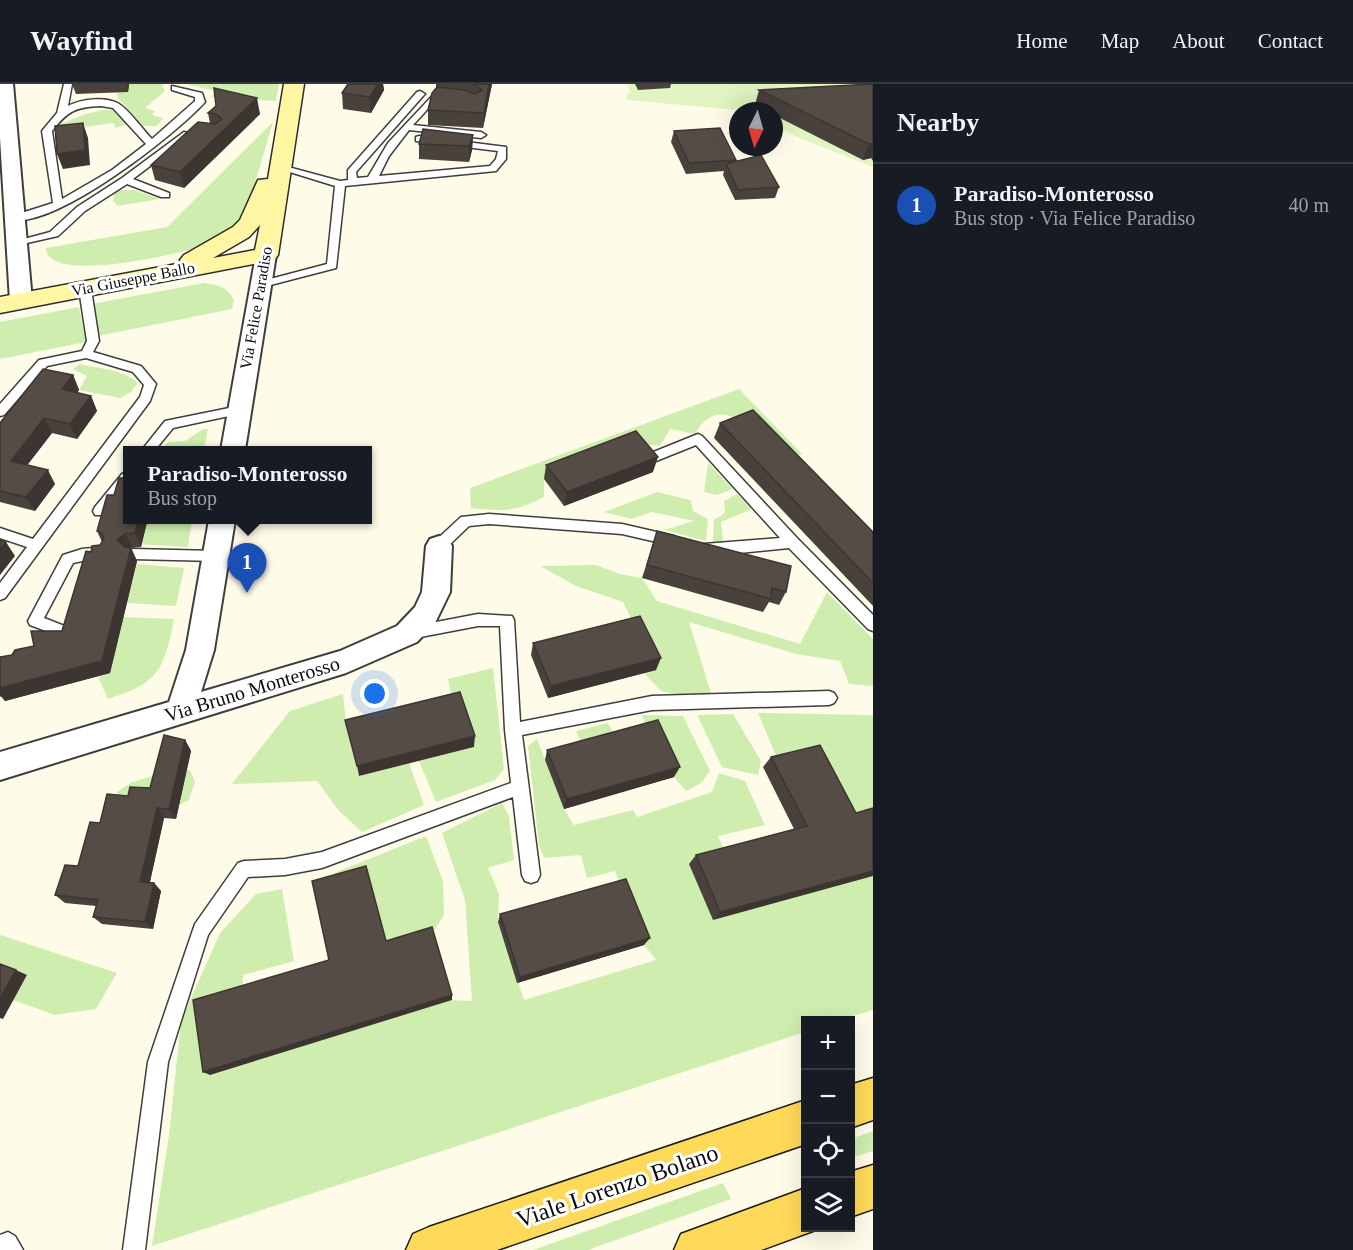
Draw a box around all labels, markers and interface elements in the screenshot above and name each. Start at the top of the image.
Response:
text: Wayfind [30,25,133,56]
text: Home [1016,29,1068,53]
text: Map [1101,29,1139,53]
text: About [1172,29,1225,53]
text: Contact [1258,29,1323,53]
north arrow [729,102,783,156]
text: Nearby [897,108,979,137]
text: Paradiso-Monterosso [954,181,1154,206]
text: 1 [912,194,922,216]
text: 40 m [1288,194,1329,216]
text: Bus stop · Via Felice Paradiso [954,207,1195,229]
street label: Via Felice Paradiso [237,245,275,371]
street label: Via Giuseppe Ballo [70,259,196,300]
popup [123,446,372,524]
text: Paradiso-Monterosso [147,461,348,486]
text: Bus stop [147,487,217,509]
pin: 1 [228,544,266,593]
street label: Via Bruno Monterosso [162,652,342,726]
your location [360,679,389,708]
map controls [801,1016,855,1232]
button: + [801,1016,855,1070]
button: − [801,1070,855,1124]
button: locate [801,1124,855,1178]
street label: Viale Lorenzo Bolano [513,1139,721,1233]
button: layers [801,1178,855,1232]

